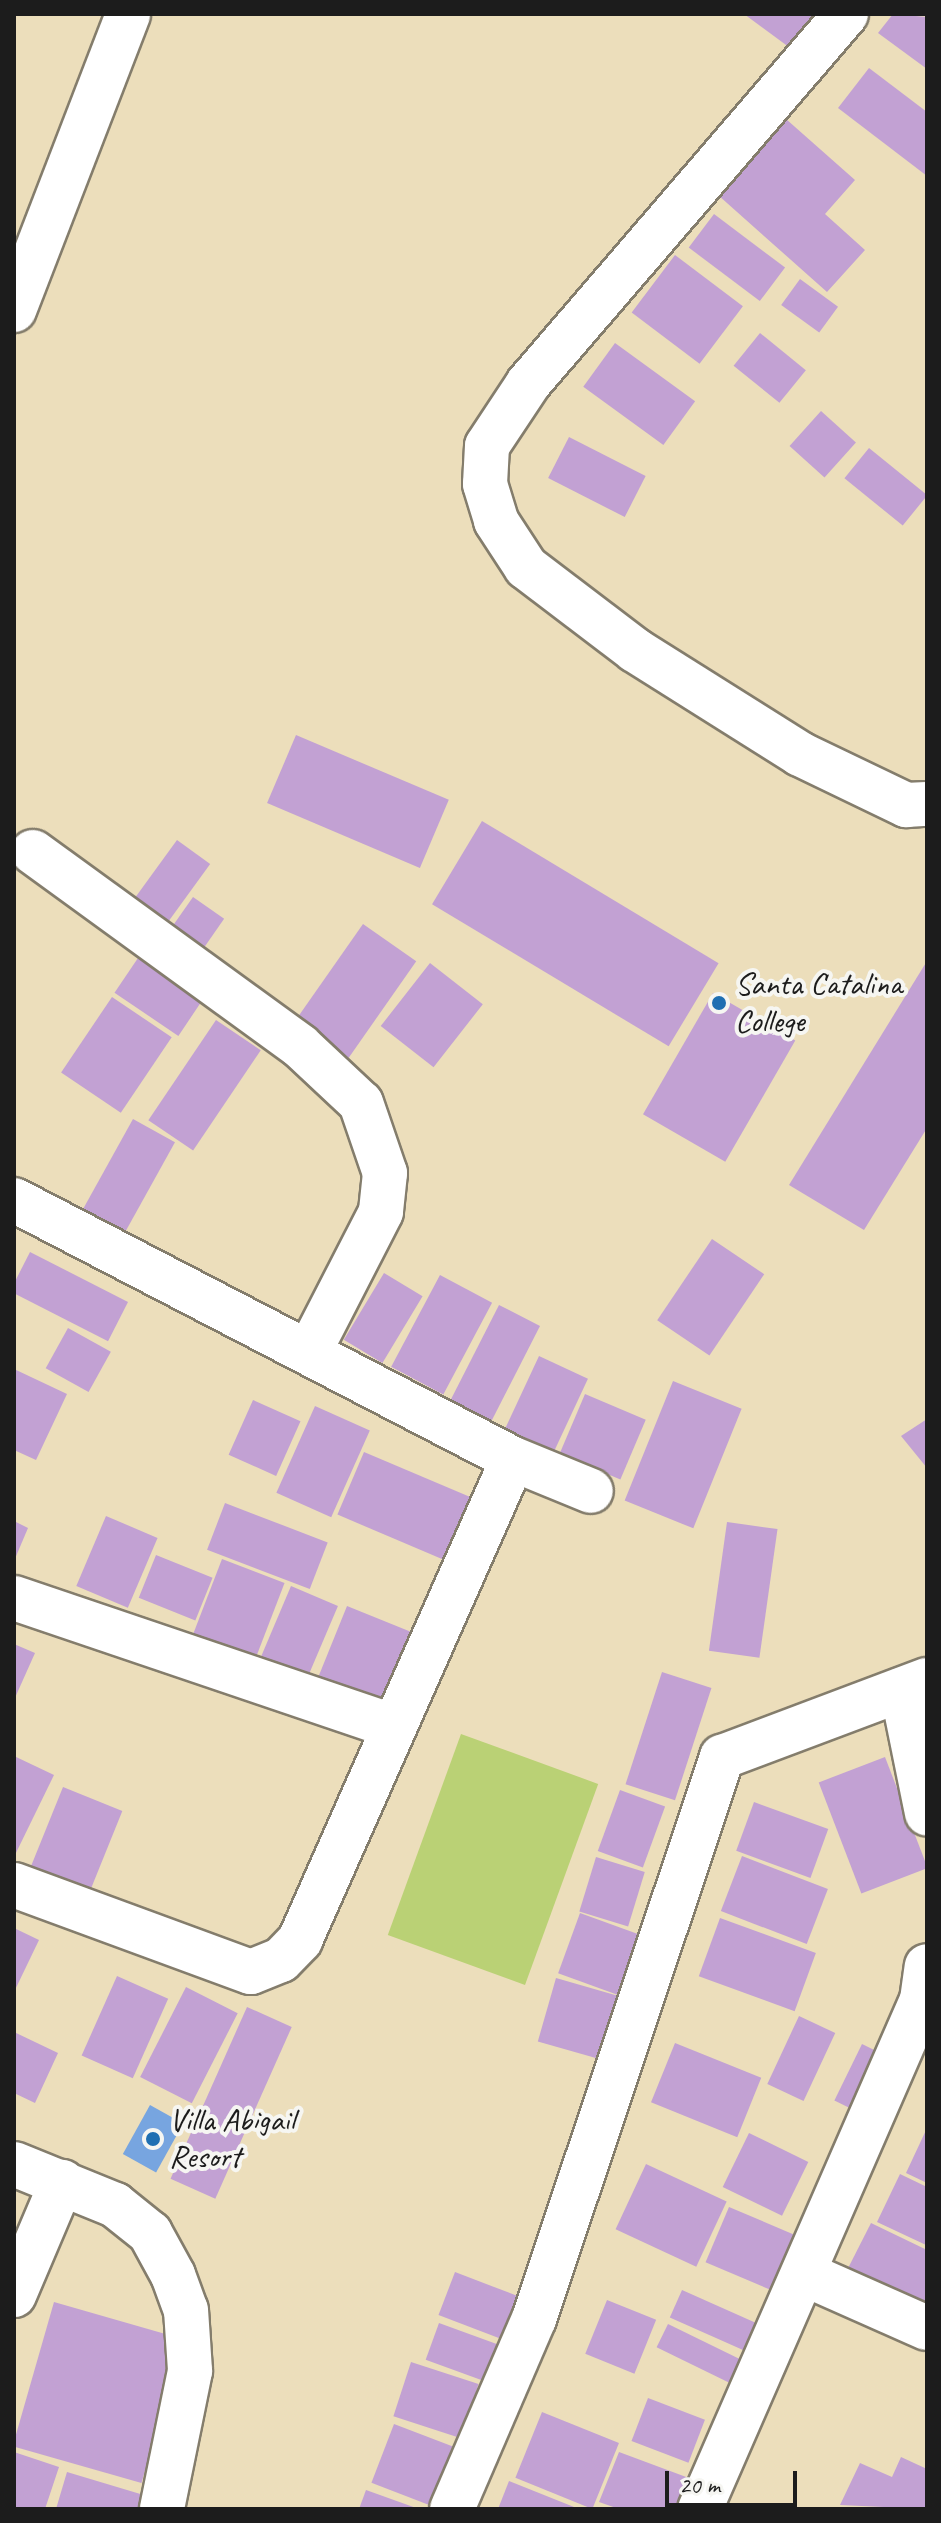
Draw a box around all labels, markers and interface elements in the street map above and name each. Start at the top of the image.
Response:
place label: Santa Catalina College [735,966,902,1041]
marker: Santa Catalina College [710,994,728,1012]
place label: Villa Abigail Resort [169,2102,294,2177]
marker: Villa Abigail Resort [144,2130,162,2148]
scale bar [669,2455,801,2505]
text: 20 m [679,2470,720,2500]

